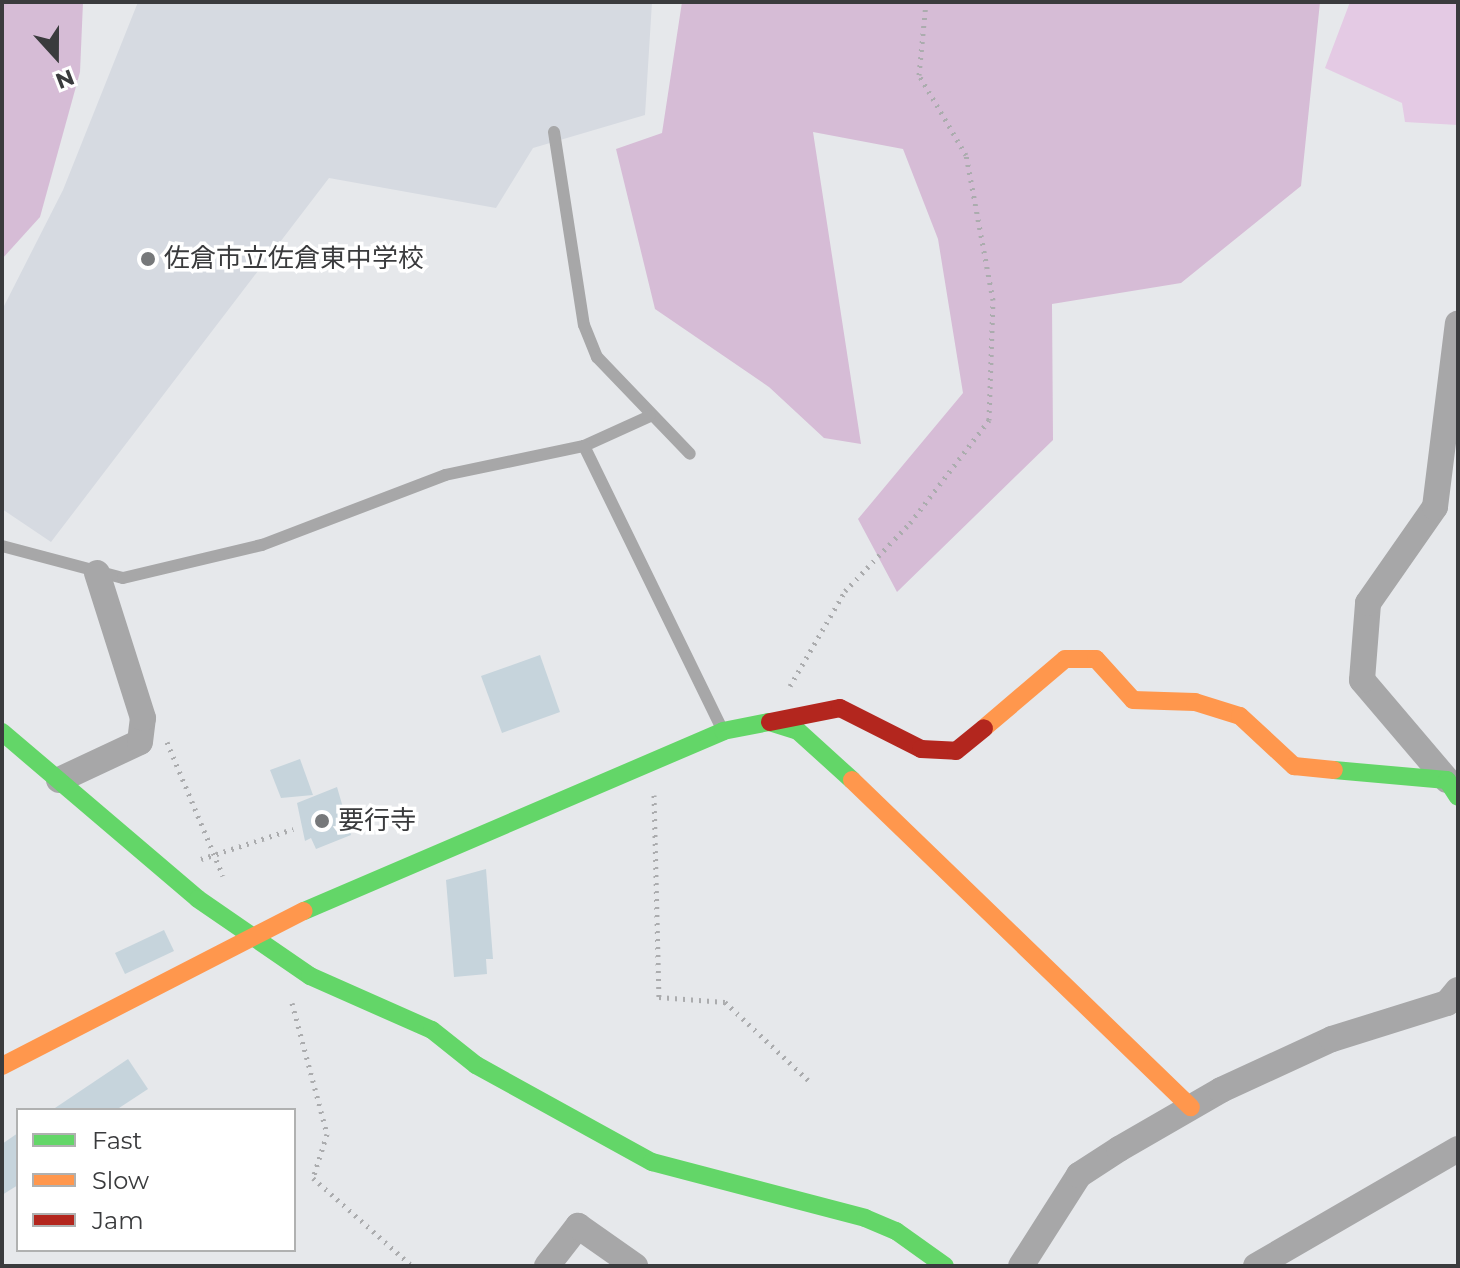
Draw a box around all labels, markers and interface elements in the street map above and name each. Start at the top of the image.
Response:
north arrow [16,16,96,96]
text: N [52,63,78,95]
place label: 佐倉市立佐倉東中学校 [164,243,424,275]
marker: 佐倉市立佐倉東中学校 [139,250,157,268]
place label: 要行寺 [338,805,416,837]
marker: 要行寺 [313,812,331,830]
legend [16,1108,296,1252]
text: Fast [92,1126,142,1155]
text: Slow [92,1166,149,1195]
text: Jam [92,1206,144,1235]

